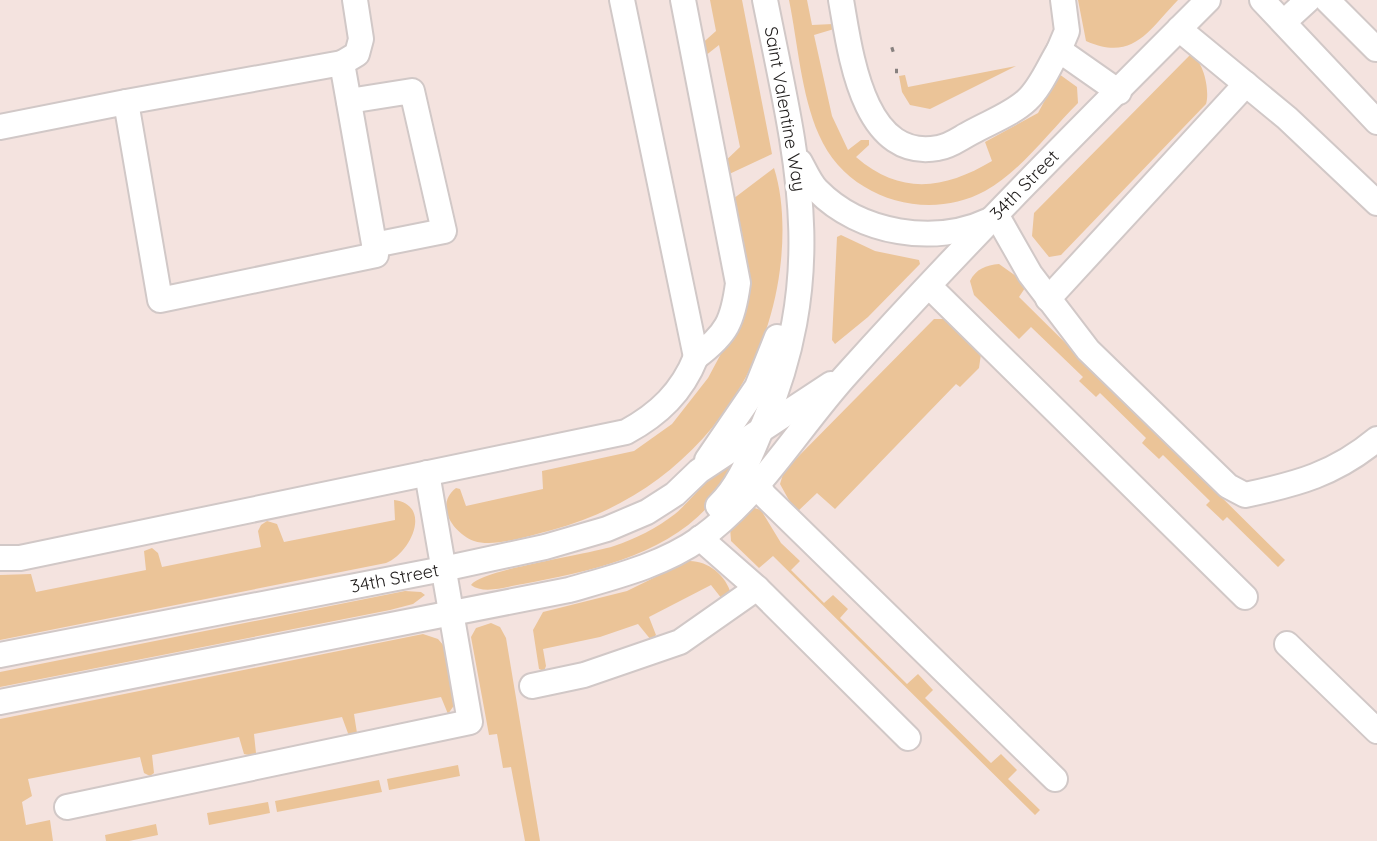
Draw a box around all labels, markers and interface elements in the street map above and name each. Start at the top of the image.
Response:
street label: Saint Valentine Way [760,25,811,193]
street label: 34th Street [985,145,1064,225]
street label: 34th Street [348,558,441,598]

